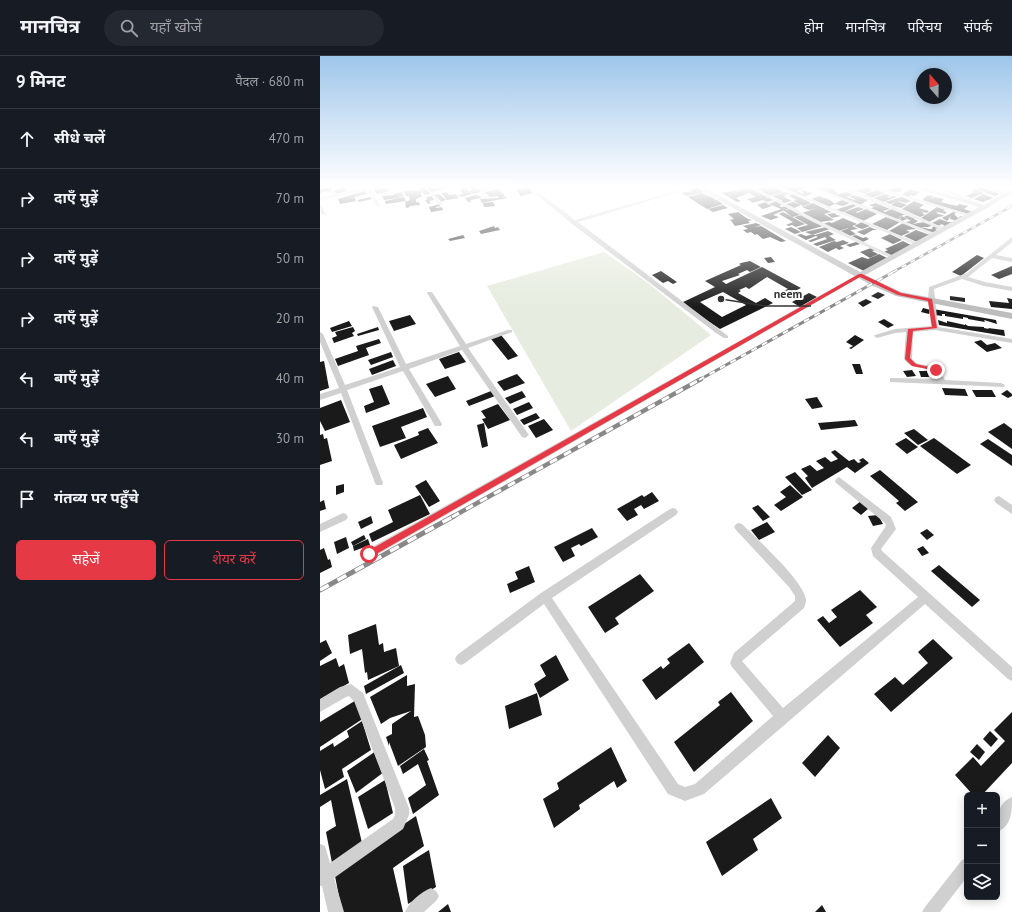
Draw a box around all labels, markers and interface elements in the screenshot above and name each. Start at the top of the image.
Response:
search box [104,10,384,46]
text: मानचित्र [20,14,80,38]
icon: search [118,17,140,39]
text: यहाँ खोजें [150,17,202,36]
text: होम [804,18,823,36]
text: मानचित्र [845,18,886,36]
text: परिचय [908,18,942,36]
text: संपर्क [964,18,992,36]
north arrow [916,68,952,104]
text: 9 मिनट [16,70,66,92]
text: पैदल · 680 m [235,73,304,90]
icon: ahead [16,128,38,150]
text: सीधे चलें [54,128,105,147]
text: 470 m [269,130,304,147]
icon: right [16,188,38,210]
text: दाएँ मुड़ें [54,188,98,207]
text: 70 m [276,190,304,207]
icon: right [16,248,38,270]
text: दाएँ मुड़ें [54,248,98,267]
text: 50 m [276,250,304,267]
callout: neem [766,282,811,306]
text: neem [774,286,803,301]
icon: right [16,308,38,330]
text: दाएँ मुड़ें [54,308,98,327]
text: 20 m [276,310,304,327]
route end [927,361,945,379]
icon: left [16,368,38,390]
text: बाएँ मुड़ें [54,368,99,387]
text: 40 m [276,370,304,387]
icon: left [16,428,38,450]
text: बाएँ मुड़ें [54,428,99,447]
text: 30 m [276,430,304,447]
icon: arrive [16,488,38,510]
text: गंतव्य पर पहुँचे [54,488,139,507]
button: सहेजें [16,540,156,580]
button: शेयर करें [164,540,304,580]
route start [360,545,378,563]
map controls [964,792,1000,900]
button: + [964,792,1000,828]
button: − [964,828,1000,864]
button: layers [964,864,1000,900]

